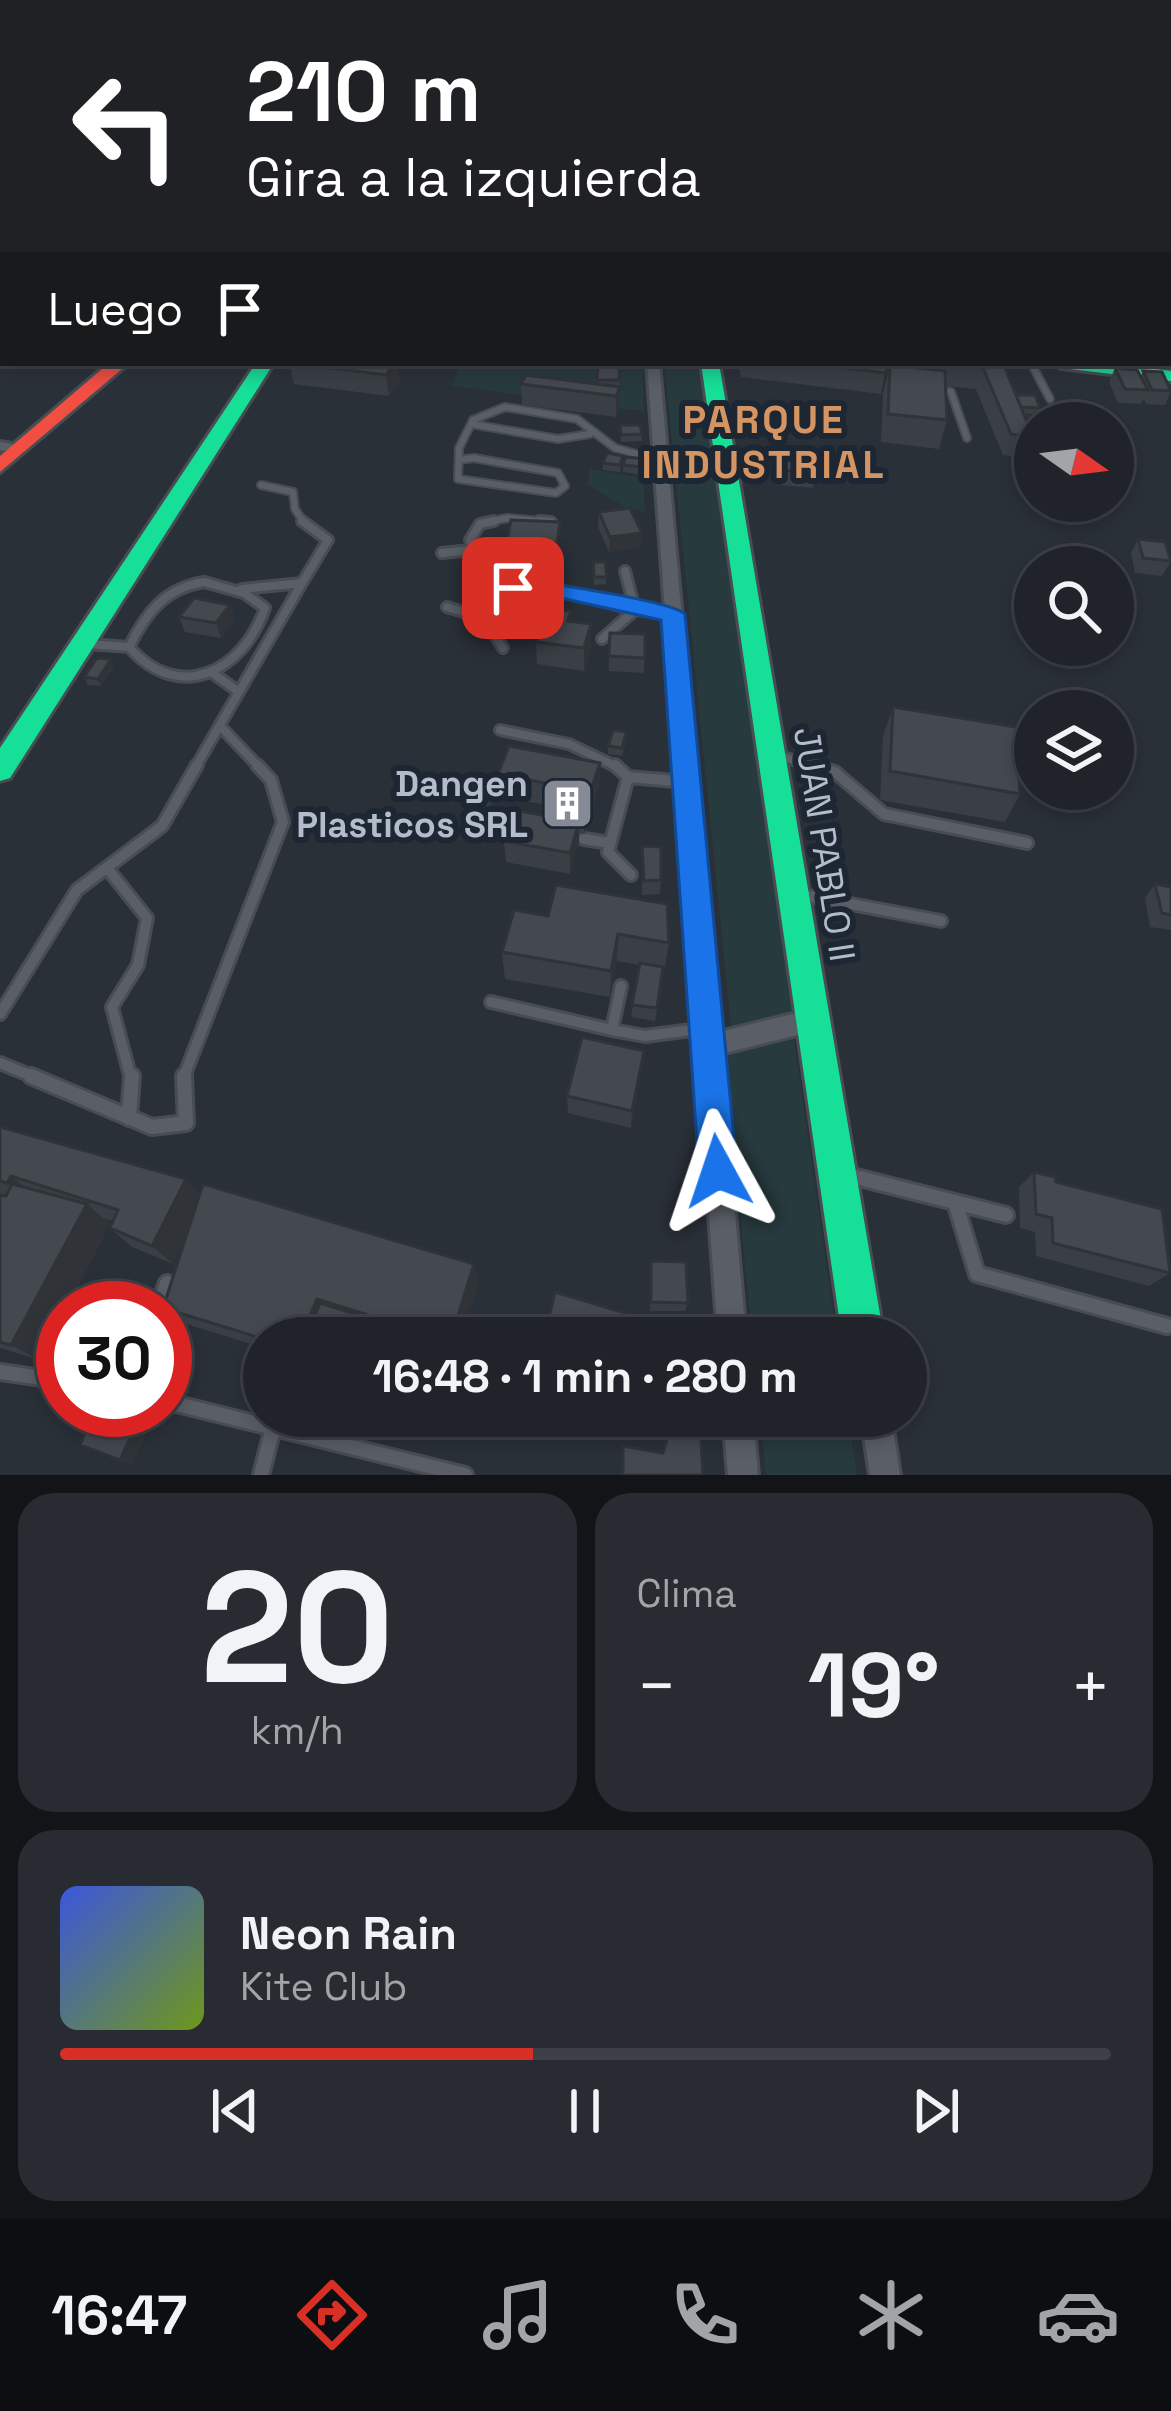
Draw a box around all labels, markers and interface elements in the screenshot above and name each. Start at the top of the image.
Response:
text: 210 m [246,38,481,146]
icon: left [48,48,204,204]
text: Gira a la izquierda [246,143,701,212]
icon: arrive [207,276,273,342]
text: Luego [48,281,183,338]
district label: PARQUE INDUSTRIAL [641,395,887,489]
north arrow [1014,402,1134,522]
map controls [1014,402,1134,810]
pin [462,537,564,639]
button: search [1014,546,1134,666]
icon: arrive [480,555,546,621]
button: layers [1014,690,1134,810]
street label: JUAN PABLO II [783,724,865,965]
place label: Dangen Plasticos SRL [296,761,528,848]
building icon: Dangen Plasticos SRL [539,776,595,832]
position arrow [655,1108,781,1234]
speed limit sign: 30 [36,1281,192,1437]
text: 16:48 · 1 min · 280 m [372,1348,798,1405]
text: 20 [200,1528,394,1728]
text: Clima [637,1569,737,1618]
text: 19° [808,1628,940,1743]
text: − [637,1644,677,1728]
text: + [1070,1644,1111,1728]
text: km/h [251,1706,344,1755]
text: Neon Rain [240,1905,457,1962]
text: Kite Club [240,1962,407,2011]
icon: previous [202,2078,268,2144]
icon: pause [552,2078,618,2144]
icon: next [903,2078,969,2144]
icon: directions [290,2273,374,2357]
icon: music [476,2273,560,2357]
icon: phone [663,2273,747,2357]
icon: climate [849,2273,933,2357]
icon: car [1036,2273,1120,2357]
text: 16:47 [51,2281,187,2350]

